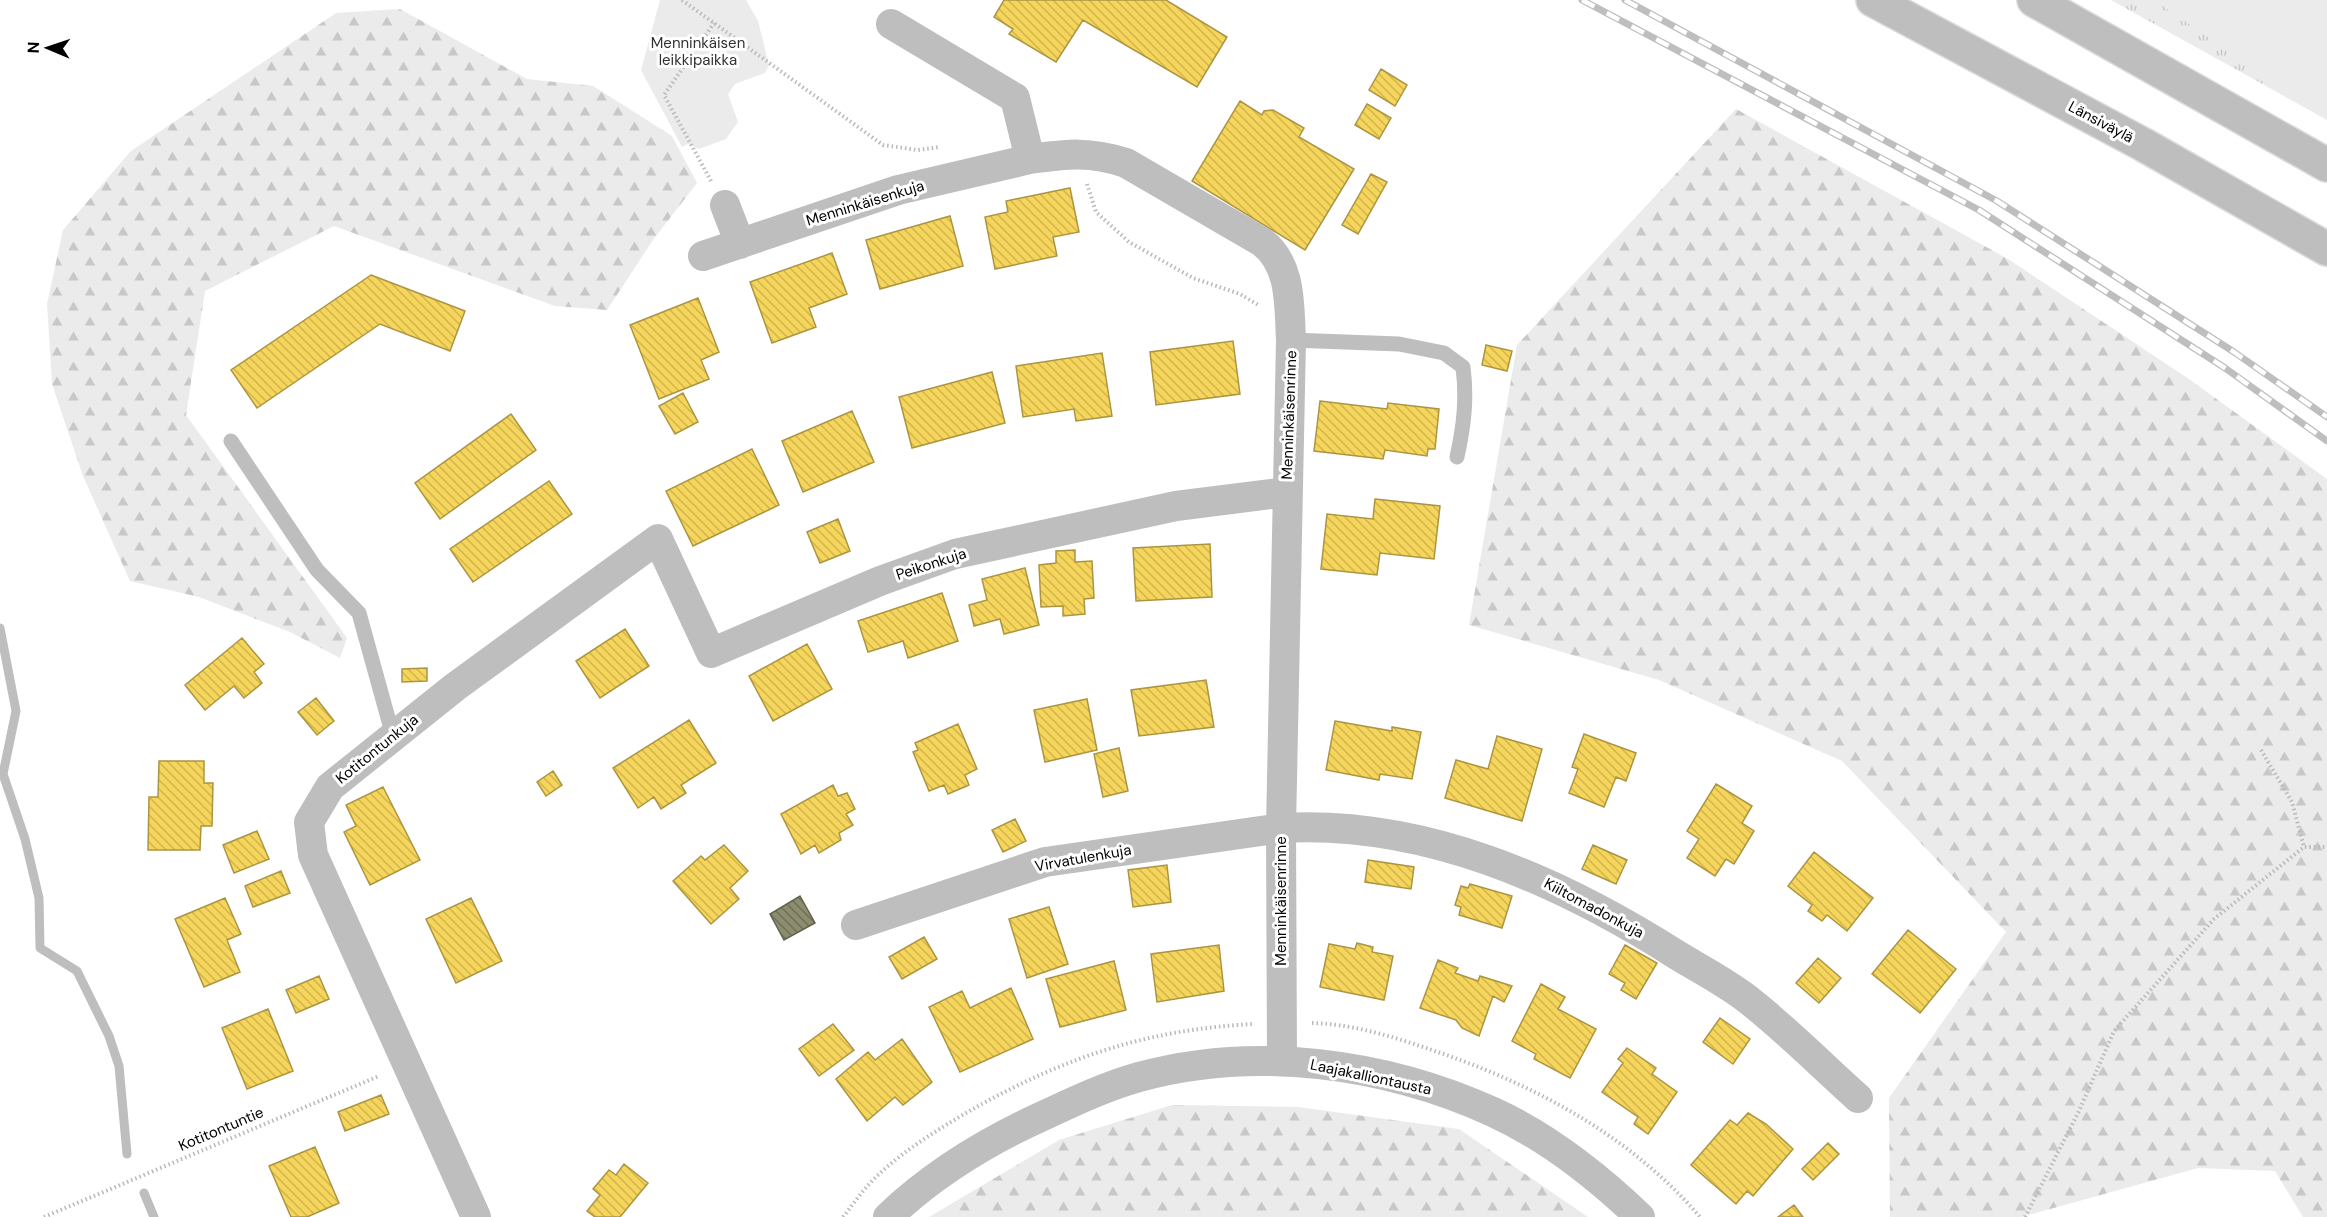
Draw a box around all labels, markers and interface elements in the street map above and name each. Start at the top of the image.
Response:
north arrow [18,18,78,78]
park label: Menninkäisen leikkipaikka [651,33,745,70]
text: N [23,41,44,54]
street label: Länsiväylä [2065,96,2137,148]
street label: Menninkäisenkuja [804,176,926,230]
street label: Menninkäisenrinne [1277,350,1301,480]
street label: Peikonkuja [893,543,969,585]
street label: Kotitontunkuja [332,710,422,788]
street label: Menninkäisenrinne [1271,836,1291,966]
street label: Virvatulenkuja [1033,840,1133,876]
street label: Kiiltomadonkuja [1541,873,1647,943]
street label: Laajakalliontausta [1309,1054,1433,1100]
street label: Kotitontuntie [175,1102,267,1156]

